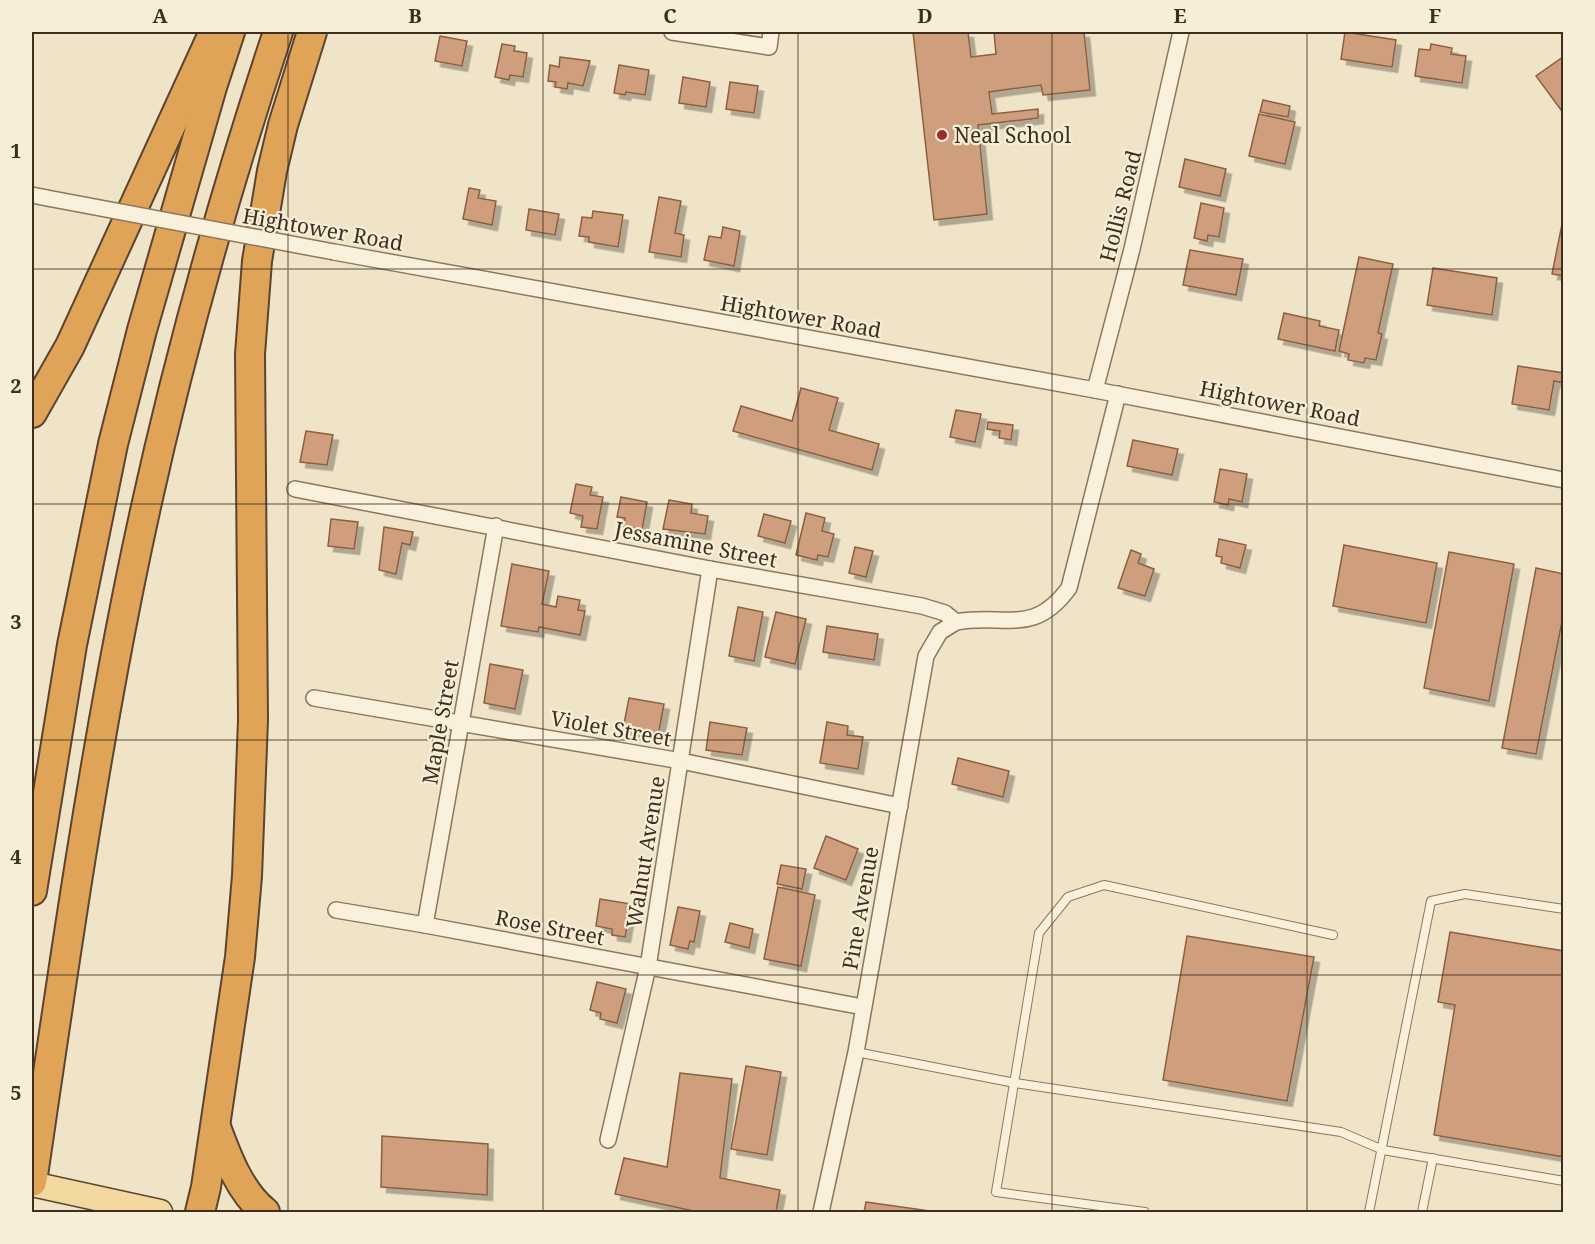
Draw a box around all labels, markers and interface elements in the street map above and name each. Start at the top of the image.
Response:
text: A [152,2,168,29]
text: B [408,2,422,29]
text: C [663,2,677,29]
text: D [917,2,933,29]
text: E [1173,2,1187,29]
text: F [1429,2,1441,29]
place label: Neal School [954,121,1071,149]
marker: Neal School [935,128,949,142]
text: 1 [10,137,22,164]
street label: Hollis Road [1093,147,1147,265]
street label: Hightower Road [240,201,406,257]
street label: Hightower Road [718,288,884,344]
text: 2 [10,372,22,399]
street label: Hightower Road [1197,374,1363,432]
street label: Jessamine Street [611,514,780,573]
text: 3 [10,608,22,635]
street label: Maple Street [415,657,465,787]
street label: Violet Street [548,704,674,752]
street label: Walnut Avenue [619,774,671,930]
text: 4 [10,843,22,870]
street label: Pine Avenue [835,844,885,972]
street label: Rose Street [493,903,607,951]
text: 5 [10,1079,22,1106]

